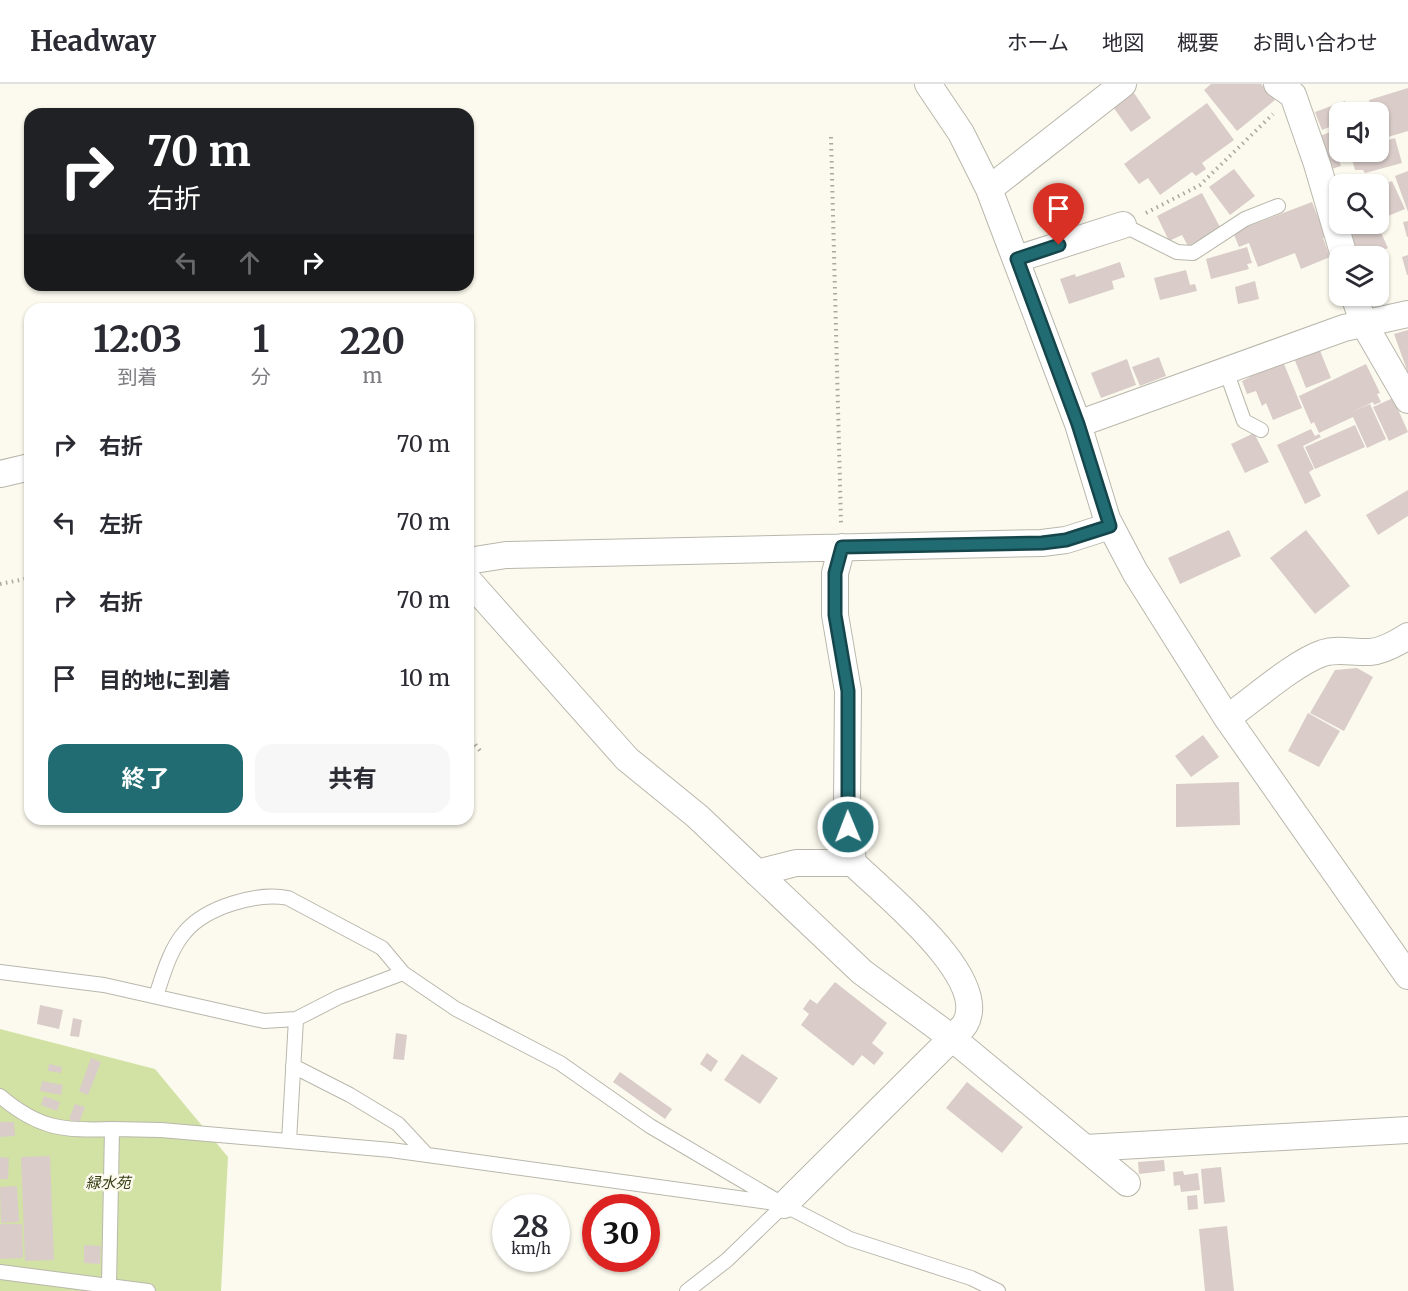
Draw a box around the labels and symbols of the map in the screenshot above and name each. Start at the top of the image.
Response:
pin [1033,183,1084,245]
position arrow [816,795,880,859]
park label: 緑水苑 [85,1173,132,1192]
speed limit sign: 30 [582,1194,660,1272]

